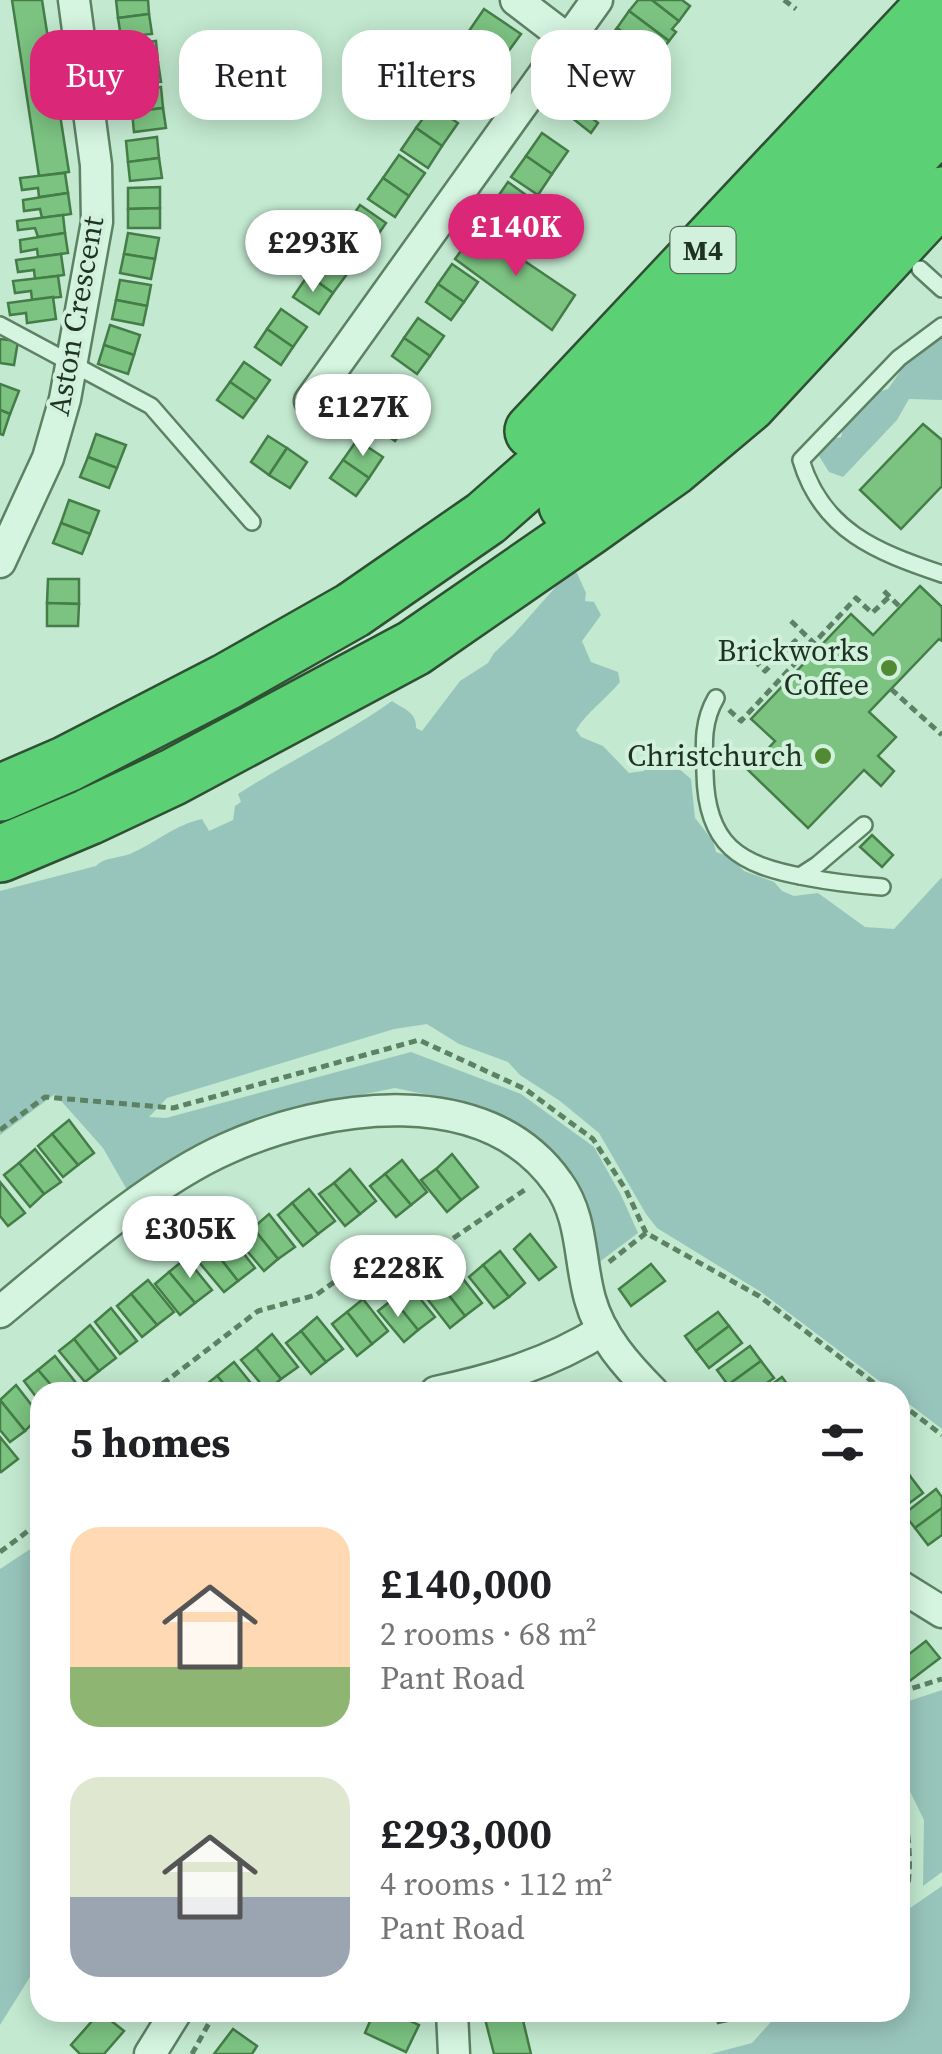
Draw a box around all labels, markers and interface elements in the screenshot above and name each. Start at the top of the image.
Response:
chip: Buy [30,30,159,120]
chip: Rent [179,30,322,120]
chip: Filters [342,30,511,120]
chip: New [531,30,671,120]
pin: £140K [446,194,586,279]
text: £140K [470,204,562,248]
pin: £293K [243,210,383,295]
street label: Aston Crescent [38,213,113,419]
text: £293K [267,220,359,264]
road number: M4 [670,227,736,273]
pin: £127K [293,374,433,459]
text: £127K [317,384,409,428]
place label: Brickworks Coffee [718,630,869,705]
marker: Brickworks Coffee [878,657,900,679]
place label: Christchurch [627,735,803,776]
marker: Christchurch [812,745,834,767]
pin: £305K [120,1196,260,1281]
text: £305K [144,1206,236,1250]
pin: £228K [328,1235,468,1320]
text: £228K [352,1245,444,1289]
text: 5 homes [70,1413,230,1471]
icon: filters [815,1415,870,1470]
text: £140,000 [380,1554,552,1612]
icon: home [150,1567,270,1687]
text: 2 rooms · 68 m² [380,1612,597,1656]
text: Pant Road [380,1656,525,1700]
text: £293,000 [380,1804,552,1862]
icon: home [150,1817,270,1937]
text: 4 rooms · 112 m² [380,1862,613,1906]
text: Pant Road [380,1906,525,1950]

